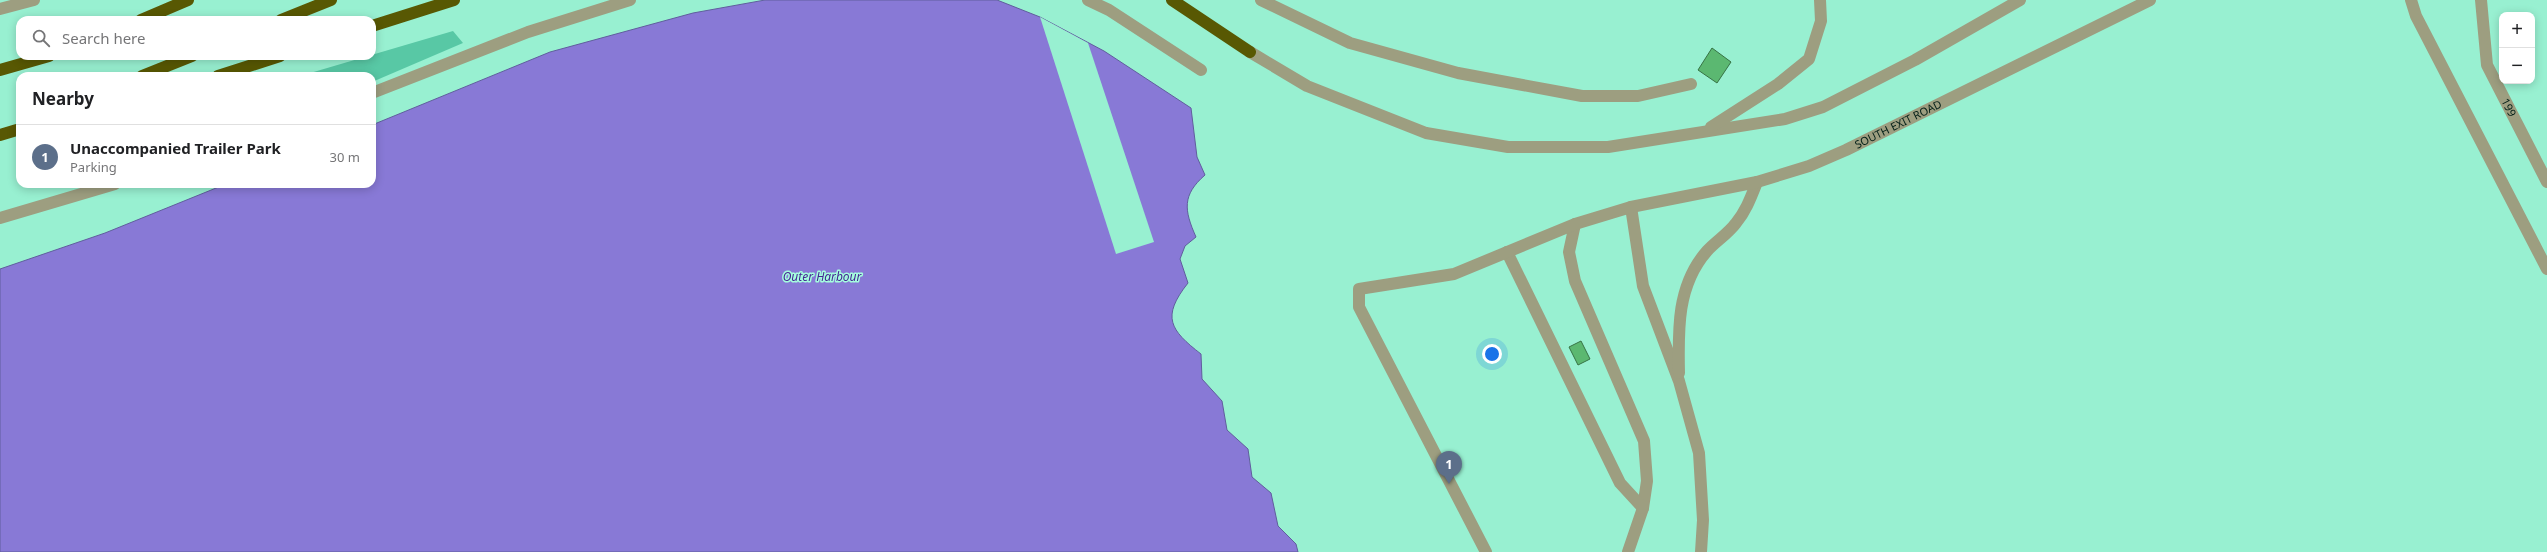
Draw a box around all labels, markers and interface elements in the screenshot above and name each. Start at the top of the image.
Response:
map controls [2499,12,2535,84]
button: + [2499,12,2535,48]
search box [16,16,376,60]
icon: search [30,27,52,49]
text: Search here [62,28,145,48]
button: − [2499,48,2535,84]
text: Nearby [32,87,94,110]
street label: 199 [2498,95,2520,119]
street label: SOUTH EXIT ROAD [1852,96,1944,152]
text: Unaccompanied Trailer Park [70,138,281,158]
text: 1 [41,148,49,166]
text: 30 m [330,148,360,166]
text: Parking [70,158,117,176]
water label: Outer Harbour [783,268,863,285]
your location [1482,344,1502,364]
pin: 1 [1436,451,1462,484]

